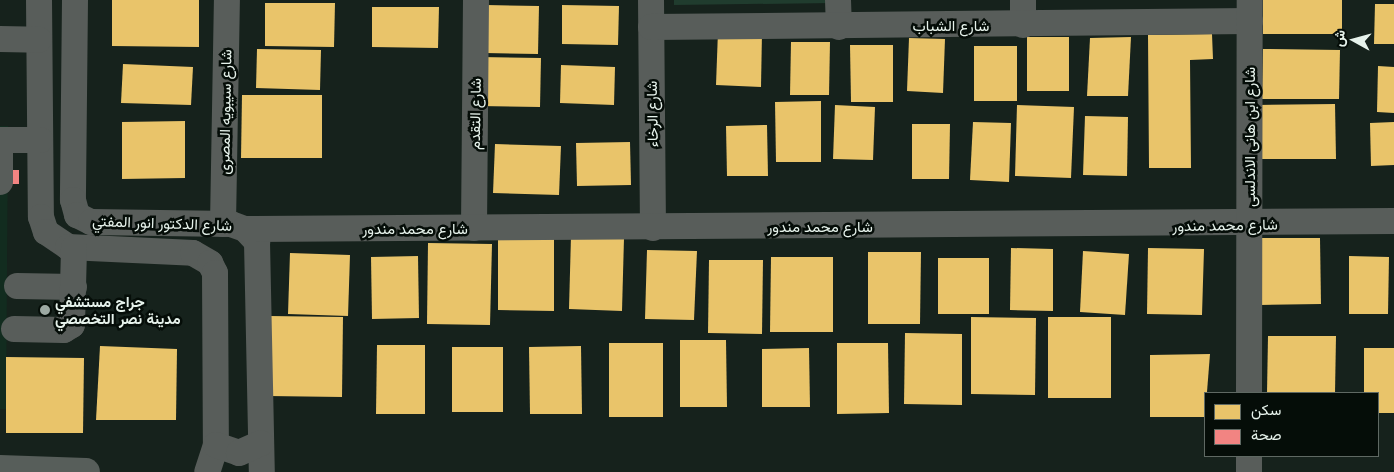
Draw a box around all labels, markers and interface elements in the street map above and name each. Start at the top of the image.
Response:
north arrow [1329,15,1379,65]
street label: شارع الشباب [913,17,989,35]
text: ش [1329,29,1349,48]
street label: شارع سيبويه المصرى [215,49,235,175]
street label: شارع ابن هانى الاندلسى [1241,67,1259,207]
street label: شارع التقدم [465,78,485,150]
street label: شارع الرخاء [642,81,662,147]
street label: شارع الدكتور انور المفتي [92,212,232,234]
street label: شارع محمد مندور [1172,215,1278,235]
street label: شارع محمد مندور [767,218,873,236]
street label: شارع محمد مندور [362,220,468,238]
place label: جراج مستشفي مدينة نصر التخصصي [55,292,181,327]
marker: جراج مستشفي مدينة نصر التخصصي [39,304,51,316]
legend [1204,392,1379,457]
text: سكن [1251,400,1281,419]
text: صحة [1251,425,1282,444]

